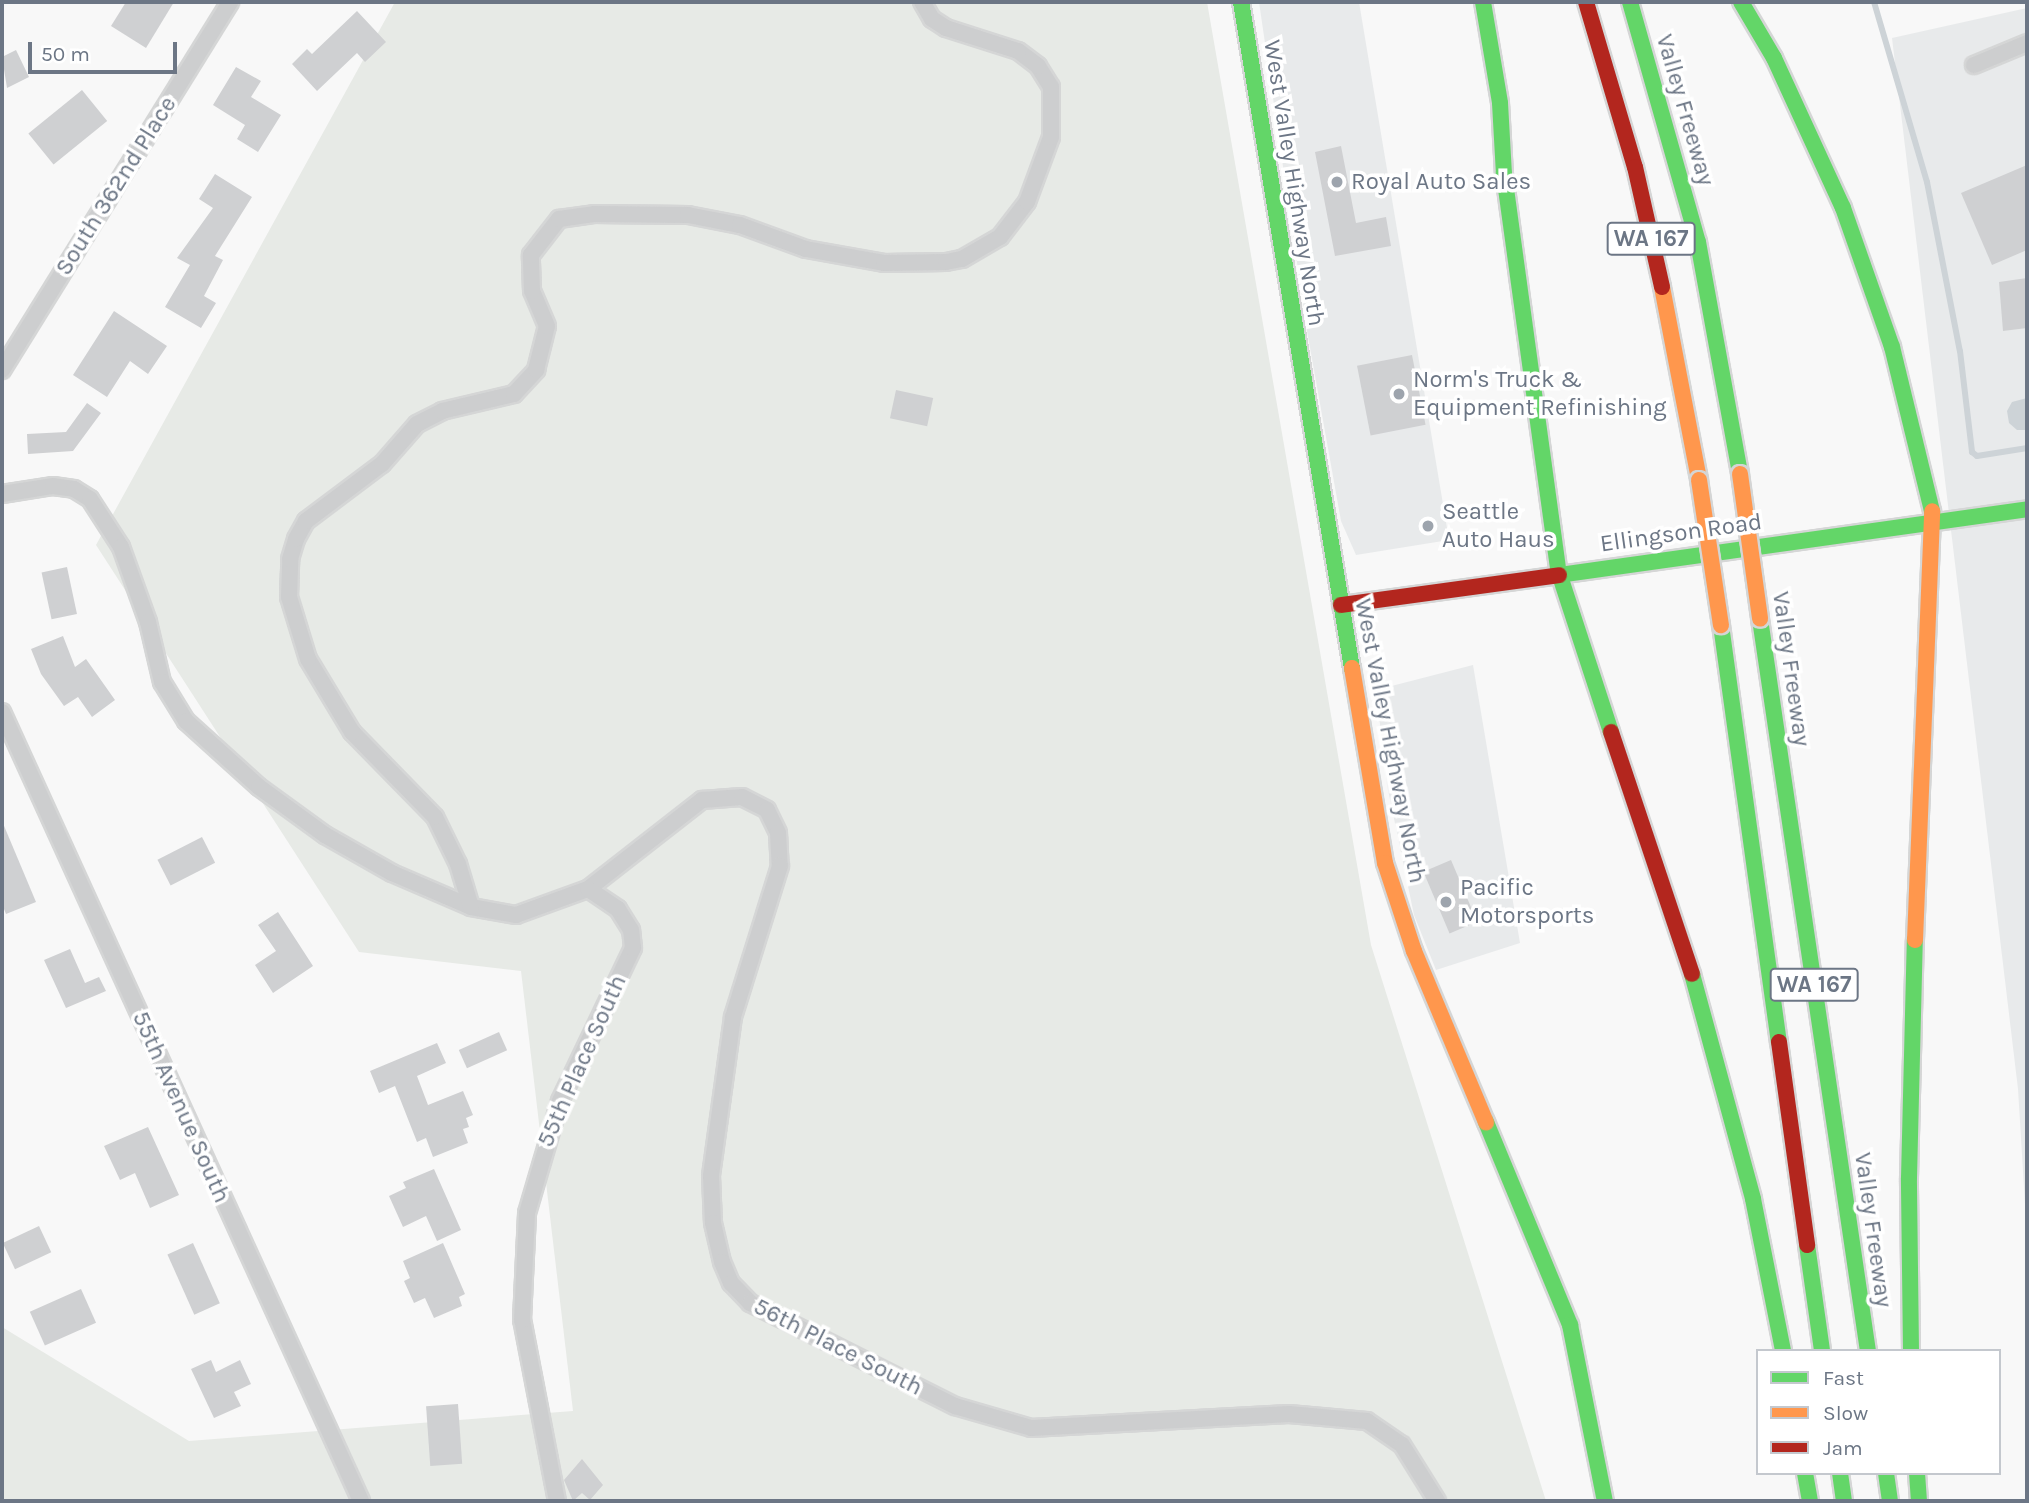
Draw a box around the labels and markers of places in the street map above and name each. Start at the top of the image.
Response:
place label: Royal Auto Sales [1351,168,1531,196]
marker: Royal Auto Sales [1329,174,1345,190]
place label: Norm's Truck & Equipment Refinishing [1413,366,1667,422]
marker: Norm's Truck & Equipment Refinishing [1391,386,1407,402]
place label: Seattle Auto Haus [1442,498,1555,554]
marker: Seattle Auto Haus [1420,518,1436,534]
place label: Pacific Motorsports [1460,874,1594,930]
marker: Pacific Motorsports [1438,894,1454,910]

